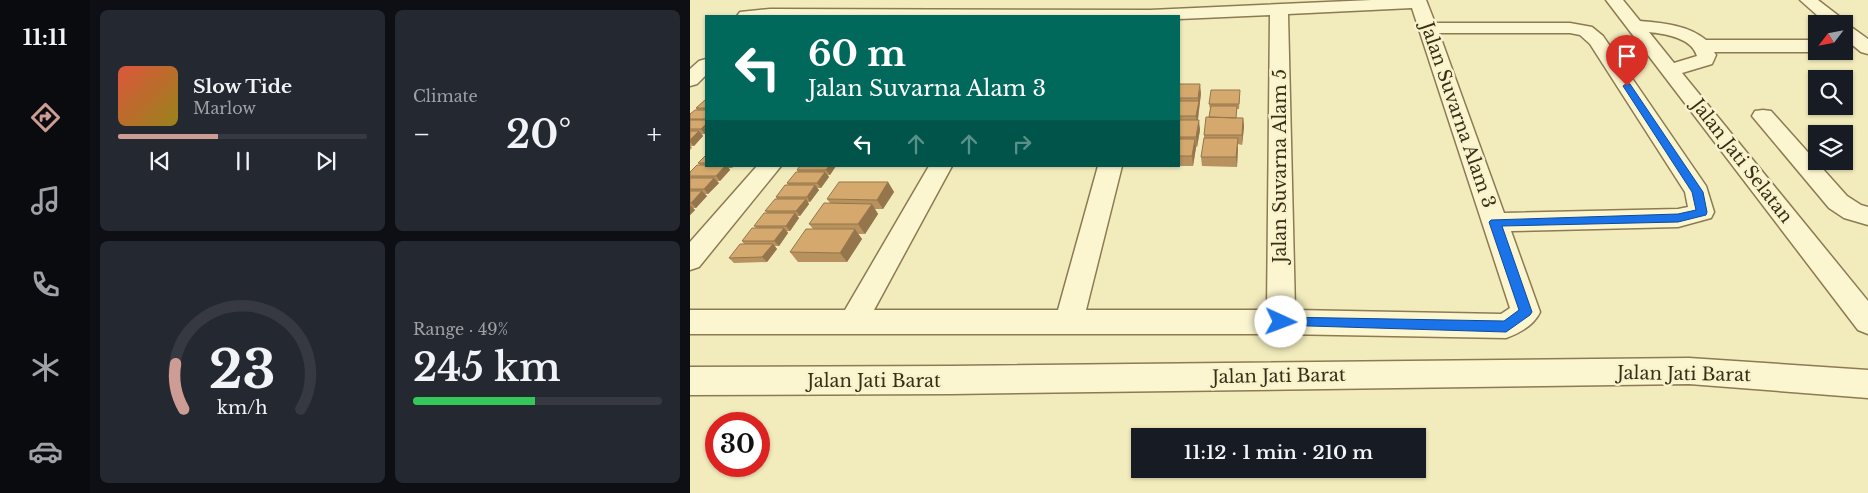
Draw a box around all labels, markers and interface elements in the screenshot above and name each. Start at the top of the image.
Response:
north arrow [1808,15,1852,60]
map controls [1808,15,1853,170]
street label: Jalan Suvarna Alam 3 [1415,17,1500,211]
text: 11:11 [23,24,67,51]
text: 60 m [808,32,906,75]
icon: left [725,35,790,100]
pin [1606,35,1648,86]
icon: arrive [1613,42,1641,70]
street label: Jalan Suvarna Alam 5 [1269,69,1291,265]
button: search [1808,70,1853,115]
text: Slow Tide [193,75,292,98]
text: Jalan Suvarna Alam 3 [808,75,1046,102]
text: Climate [413,86,478,106]
street label: Jalan Jati Selatan [1686,93,1797,227]
text: Marlow [193,98,256,118]
icon: directions [28,100,63,135]
text: 20° [506,111,571,158]
text: − [413,117,431,152]
text: + [647,117,662,152]
button: layers [1808,125,1853,170]
icon: left [849,130,877,158]
icon: ahead [902,130,930,158]
icon: ahead [955,130,983,158]
icon: right [1008,130,1036,158]
icon: previous [146,147,174,175]
icon: pause [229,147,257,175]
icon: next [312,147,340,175]
icon: music [28,183,63,218]
icon: phone [28,267,63,302]
position arrow [1254,295,1306,347]
text: Range · 49% [413,319,508,339]
text: 23 [209,338,276,402]
text: 245 km [413,344,561,391]
icon: climate [28,350,63,385]
street label: Jalan Jati Barat [1615,362,1751,386]
street label: Jalan Jati Barat [1210,364,1346,388]
street label: Jalan Jati Barat [805,370,941,392]
text: km/h [217,397,268,419]
speed limit sign: 30 [705,412,770,477]
icon: car [28,434,63,469]
text: 11:12 · 1 min · 210 m [1184,441,1373,464]

